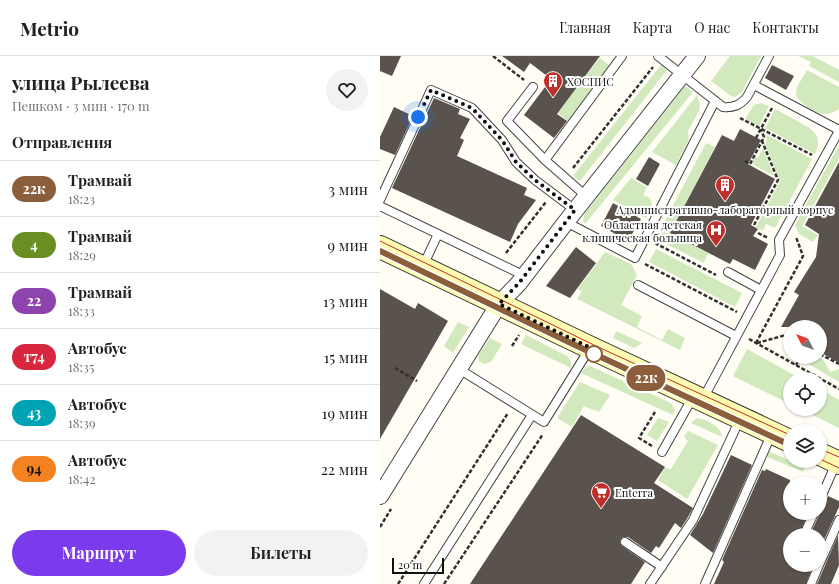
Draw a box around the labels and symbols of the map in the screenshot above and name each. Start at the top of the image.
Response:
building icon: ХОСПИС [542,70,564,98]
place label: ХОСПИС [567,74,614,89]
your location [408,107,428,127]
building icon: Административно-лабораторный корпус [714,174,736,202]
place label: Административно-лабораторный корпус [616,202,833,217]
place label: Областная детская клиническая больница [582,217,703,245]
hospital icon: Областная детская клиническая больница [705,219,727,247]
north arrow [783,320,827,364]
unlabelled marker [585,345,603,363]
line badge: 22к [623,365,669,391]
supermarket icon: Enterra [590,481,612,509]
place label: Enterra [615,485,654,500]
scale bar [392,556,444,575]

